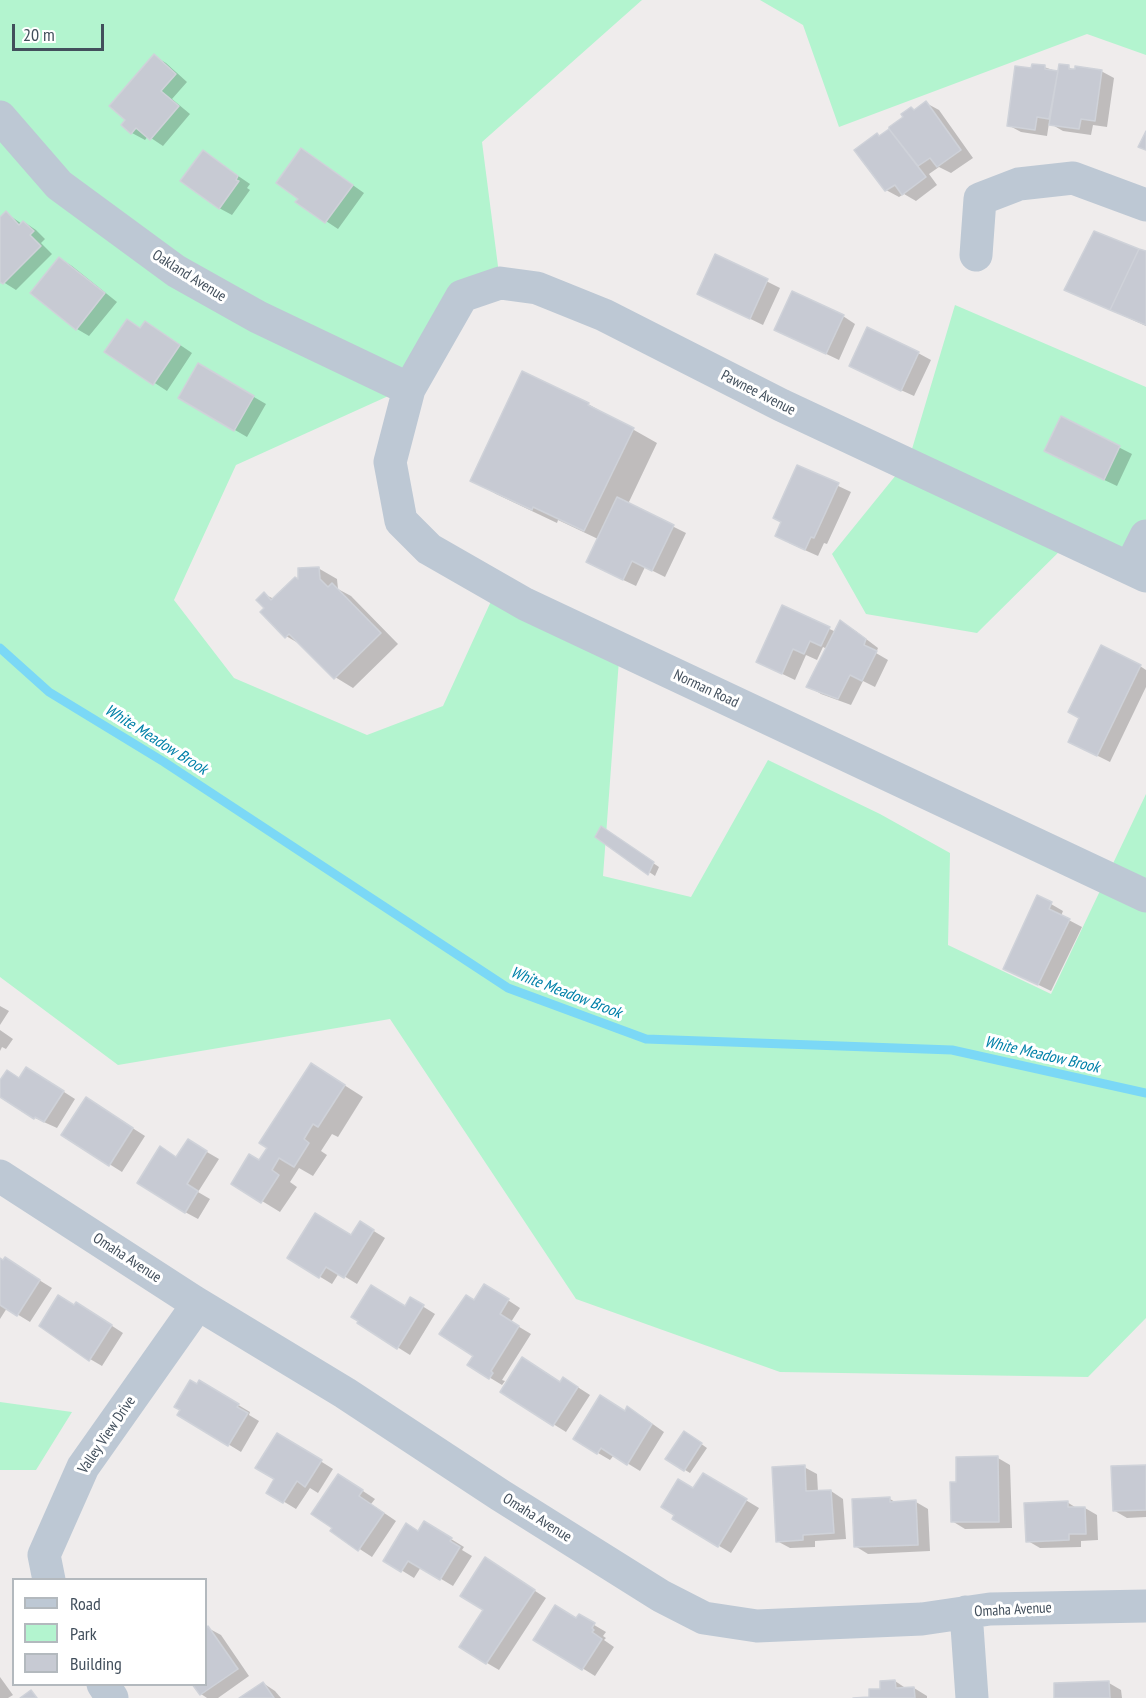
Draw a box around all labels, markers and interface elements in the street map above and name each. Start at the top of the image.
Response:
scale bar [15,12,106,50]
text: 20 m [23,23,55,46]
street label: Oakland Avenue [149,246,229,306]
street label: Pawnee Avenue [718,367,798,419]
street label: Norman Road [671,666,741,712]
water label: White Meadow Brook [101,701,211,779]
water label: White Meadow Brook [508,963,624,1023]
water label: White Meadow Brook [983,1032,1101,1078]
street label: Omaha Avenue [90,1229,164,1287]
street label: Valley View Drive [74,1393,140,1477]
street label: Omaha Avenue [499,1490,575,1546]
legend [12,1578,207,1686]
text: Road [70,1592,101,1615]
street label: Omaha Avenue [974,1599,1052,1621]
text: Park [70,1622,97,1645]
text: Building [70,1652,122,1675]

